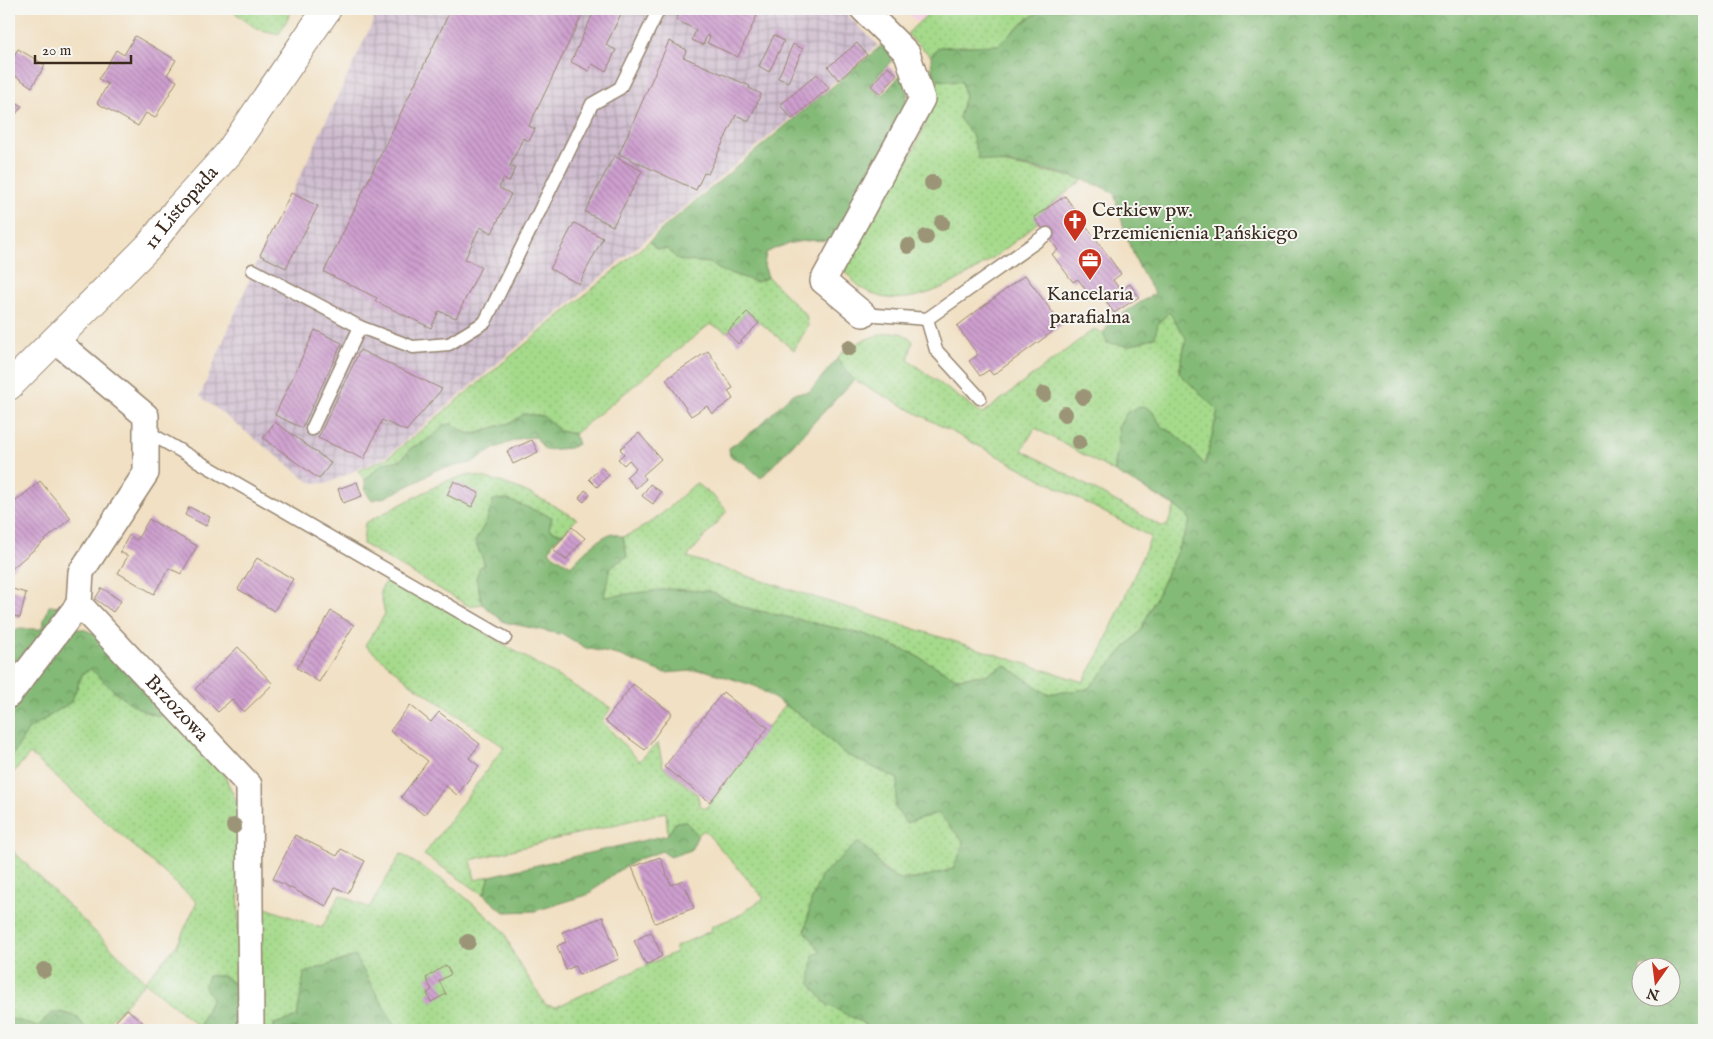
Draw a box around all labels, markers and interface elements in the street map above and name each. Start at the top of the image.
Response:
scale bar [35,32,131,64]
text: 20 m [42,41,72,60]
street label: 11 Listopada [138,160,224,255]
place label: Cerkiew pw. Przemienienia Pańskiego [1092,198,1298,246]
church icon: Cerkiew pw. Przemienienia Pańskiego [1062,208,1088,242]
office icon: Kancelaria parafialna [1077,247,1103,281]
place label: Kancelaria parafialna [1047,282,1134,330]
street label: Brzozowa [140,670,214,747]
north arrow [1630,956,1680,1006]
text: N [1645,983,1662,1004]

